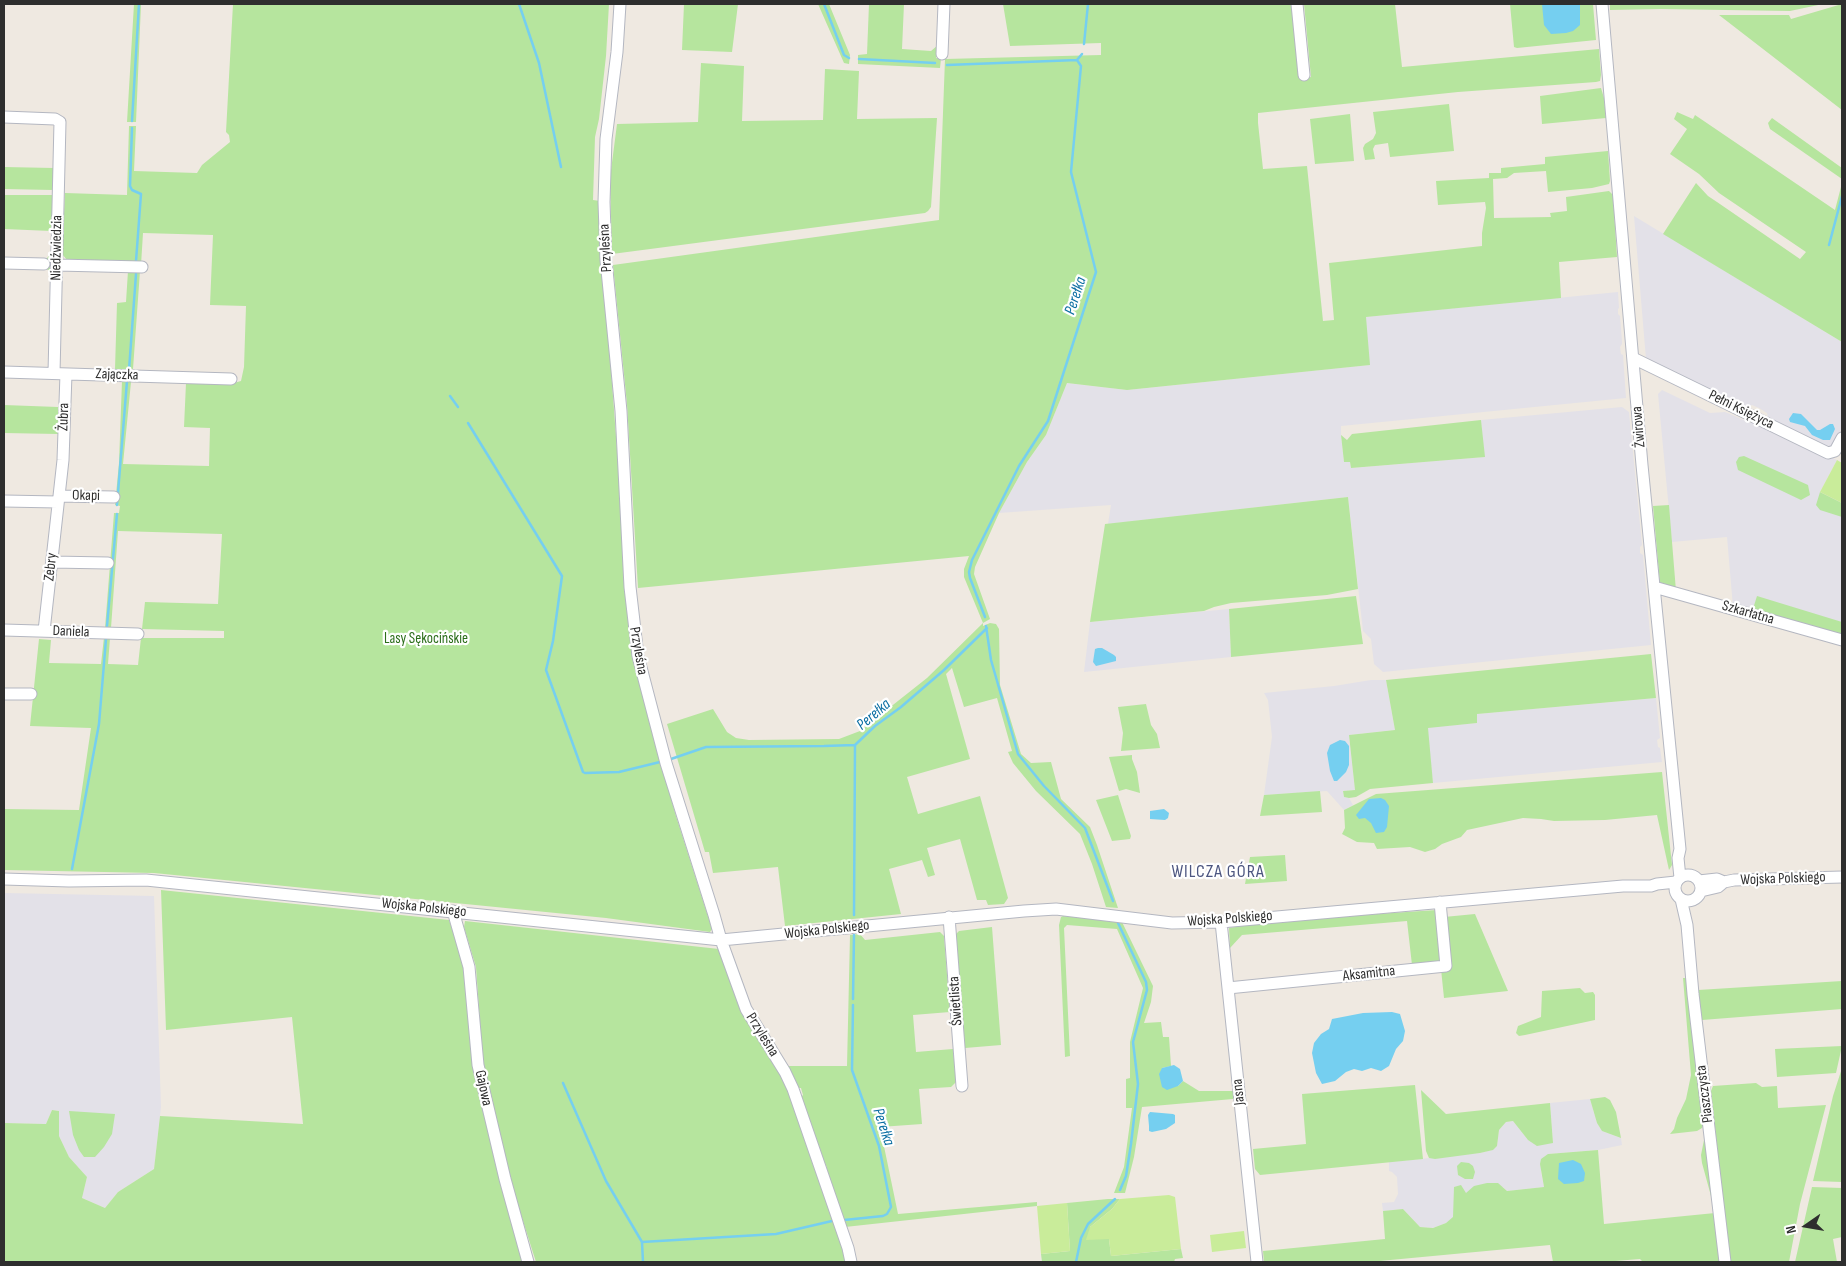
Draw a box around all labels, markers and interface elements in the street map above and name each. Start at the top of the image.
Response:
street label: Niedźwiedzia [47,215,67,281]
street label: Przyleśna [596,223,616,273]
water label: Perełka [1061,275,1091,317]
street label: Zajączka [95,365,139,385]
street label: Pełni Księżyca [1705,386,1777,434]
street label: Żubra [55,403,73,431]
street label: Żwirowa [1628,406,1650,448]
street label: Okapi [72,487,100,505]
street label: Zebry [41,552,61,582]
street label: Szkarłatna [1720,597,1776,629]
street label: Daniela [52,622,90,642]
street label: Przyleśna [625,626,651,676]
park label: Lasy Sękocińskie [384,630,468,648]
water label: Perełka [853,695,895,735]
district label: WILCZA GÓRA [1170,861,1266,883]
street label: Wojska Polskiego [1740,869,1826,889]
street label: Wojska Polskiego [381,895,467,921]
street label: Wojska Polskiego [1187,907,1273,931]
street label: Wojska Polskiego [784,917,870,943]
street label: Aksamitna [1342,962,1396,986]
street label: Świetlista [945,976,967,1026]
street label: Przyleśna [742,1010,782,1060]
street label: Piaszczysta [1693,1064,1717,1124]
street label: Gajowa [470,1069,496,1107]
street label: Jasna [1229,1078,1249,1106]
water label: Perełka [868,1106,898,1148]
north arrow [1781,1201,1831,1251]
text: N [1782,1224,1800,1235]

